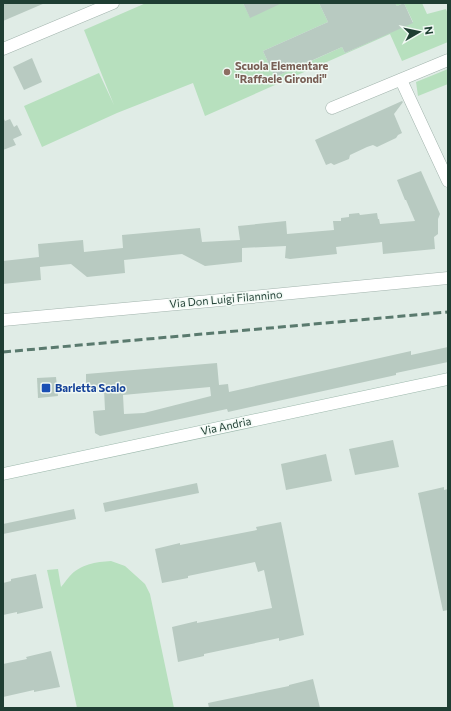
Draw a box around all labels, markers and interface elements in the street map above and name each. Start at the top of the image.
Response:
north arrow [399,12,439,52]
text: N [422,25,436,35]
place label: Scuola Elementare "Raffaele Girondi" [235,59,329,85]
marker: Scuola Elementare "Raffaele Girondi" [222,67,232,77]
street label: Via Don Luigi Filannino [169,287,283,310]
place label: Barletta Scalo [55,381,126,394]
marker: Barletta Scalo [40,382,52,394]
street label: Via Andria [199,414,252,437]

